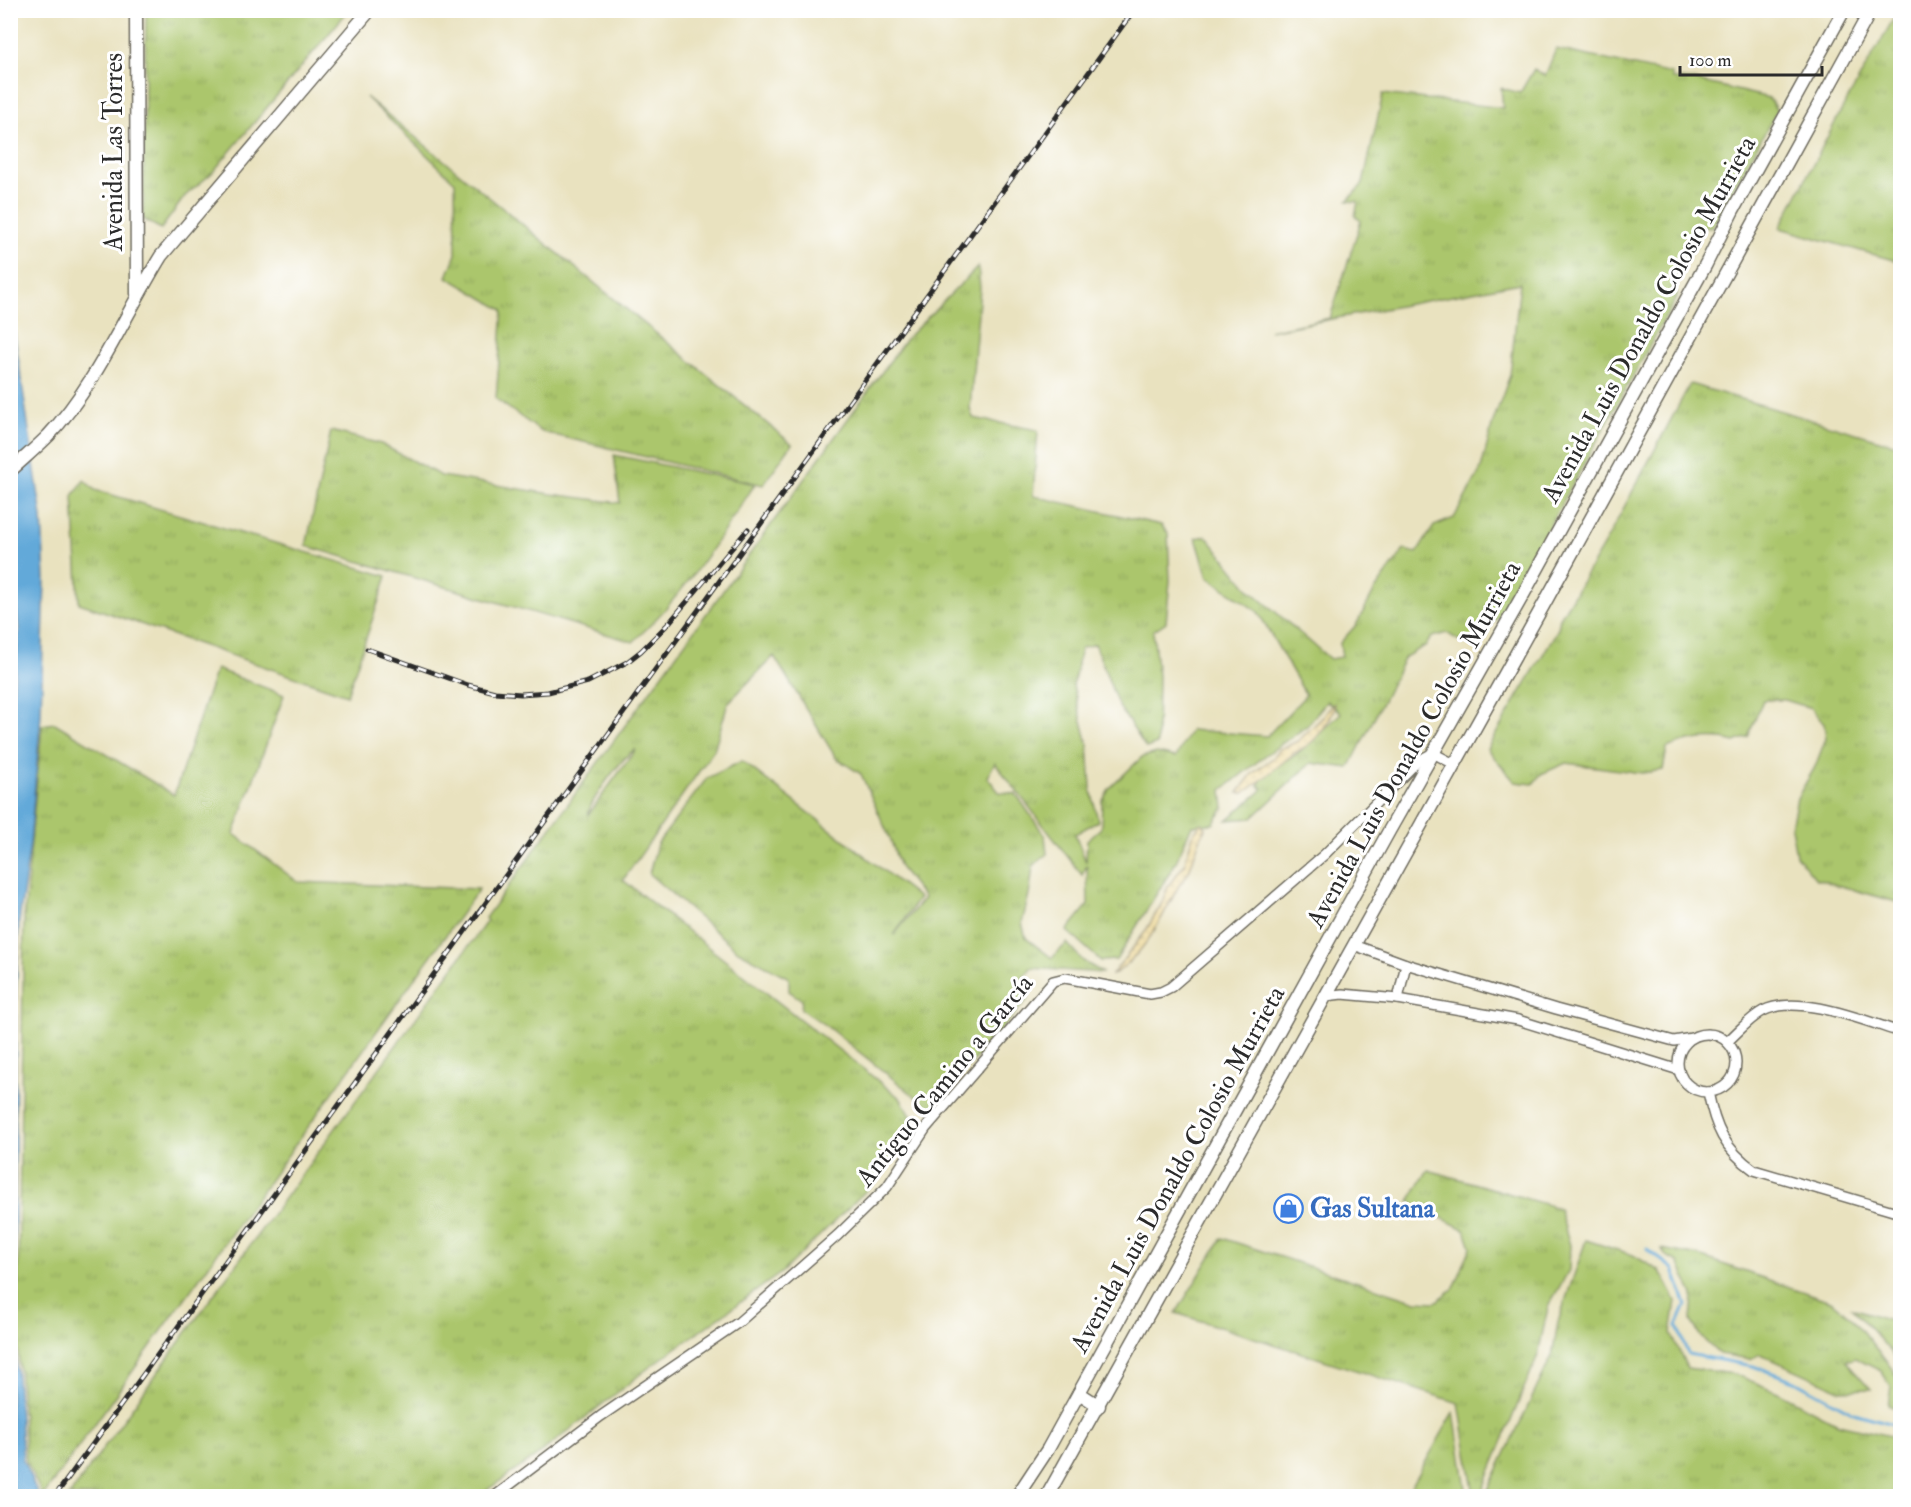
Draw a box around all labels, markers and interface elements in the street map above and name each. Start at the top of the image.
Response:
scale bar [1680,39,1822,77]
text: 100 m [1689,49,1732,72]
street label: Avenida Las Torres [98,53,130,252]
street label: Avenida Luis Donaldo Colosio Murrieta [1534,130,1763,509]
street label: Avenida Luis Donaldo Colosio Murrieta [1299,555,1528,934]
street label: Antiguo Camino a García [849,968,1040,1194]
street label: Avenida Luis Donaldo Colosio Murrieta [1063,980,1292,1359]
shop icon: Gas Sultana [1273,1192,1305,1224]
place label: Gas Sultana [1310,1193,1436,1225]

